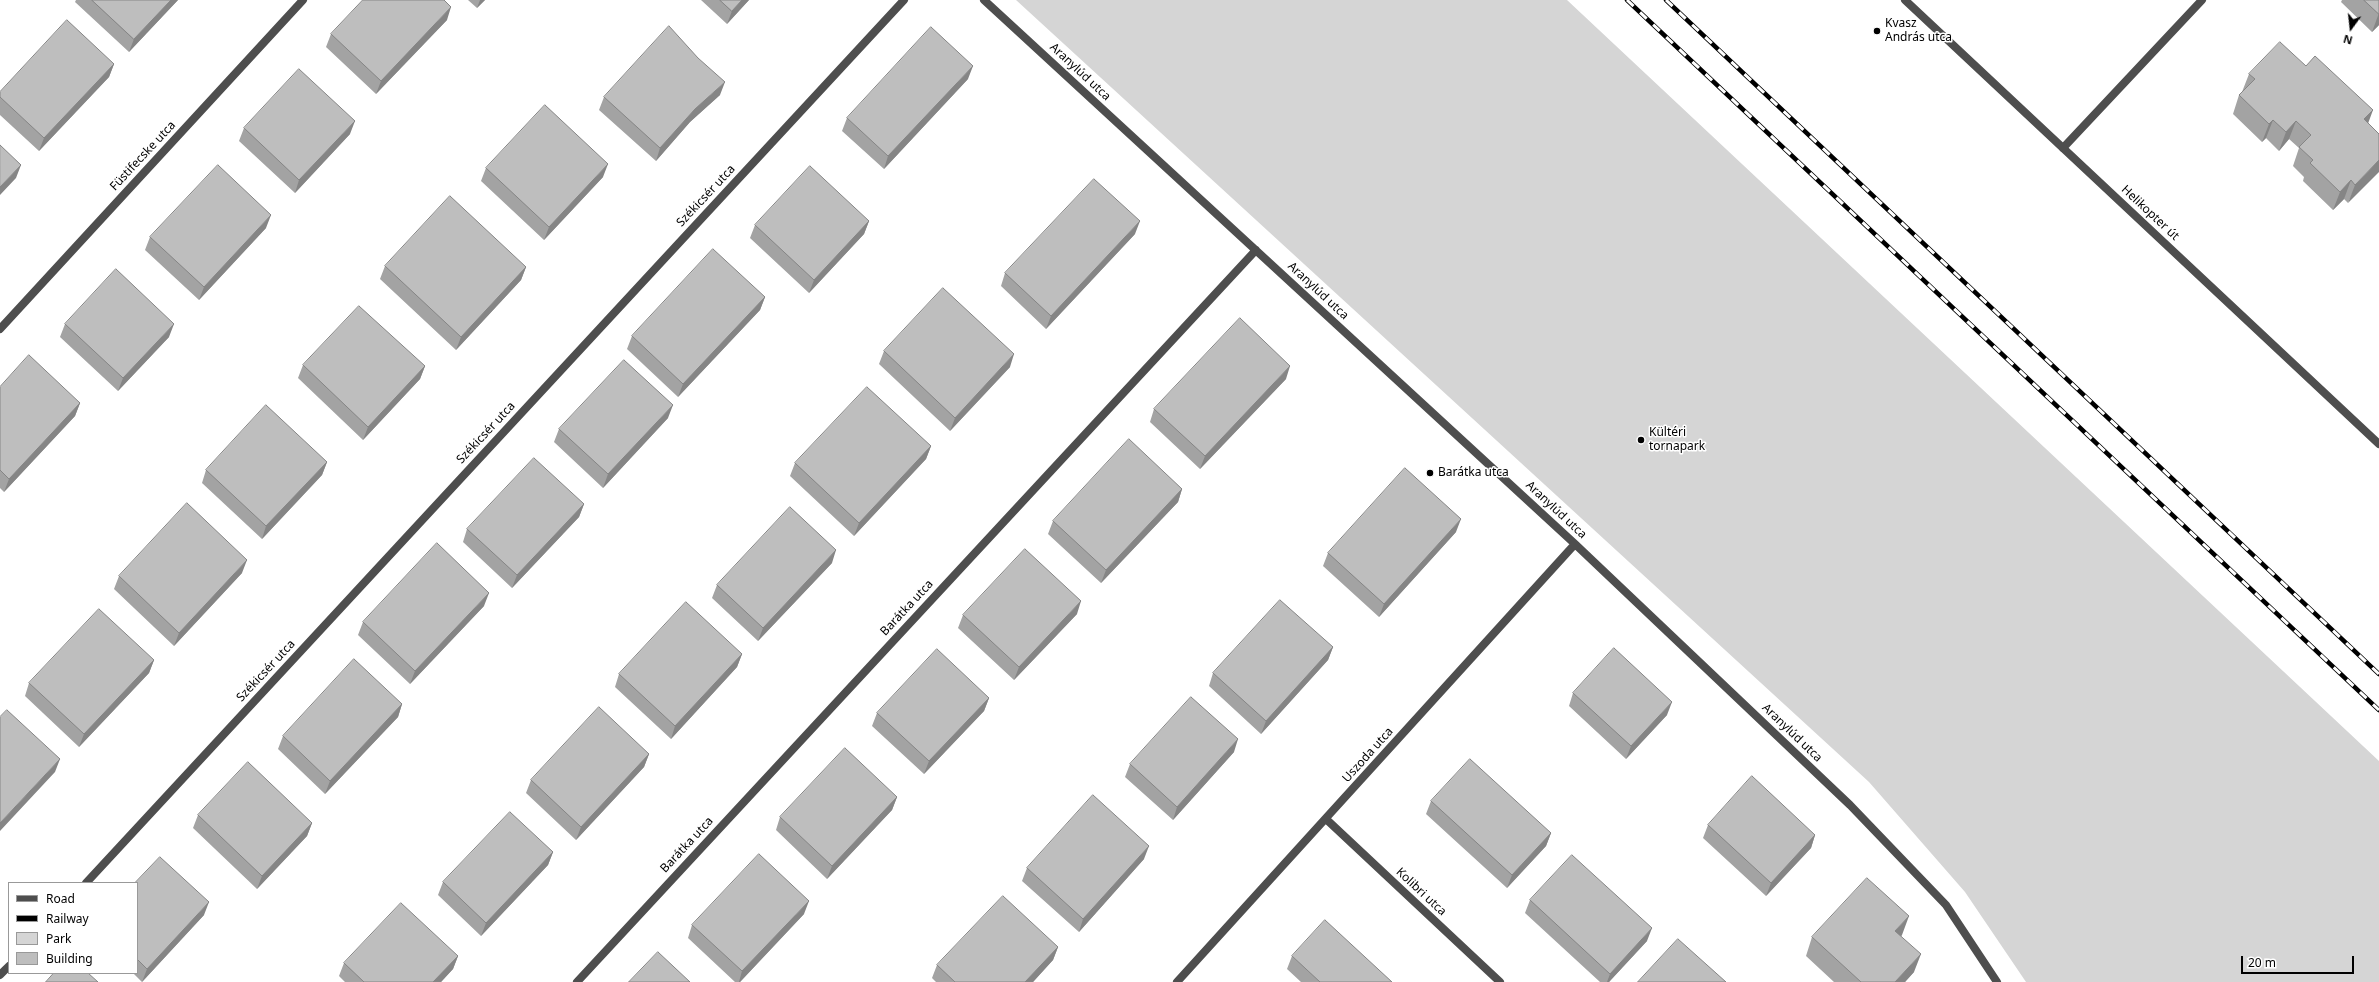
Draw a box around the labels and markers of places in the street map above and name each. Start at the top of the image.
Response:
place label: Kvasz András utca [1885,17,1952,45]
marker: Kvasz András utca [1872,26,1882,36]
place label: Kültéri tornapark [1649,426,1705,454]
marker: Kültéri tornapark [1636,435,1646,445]
place label: Barátka utca [1438,466,1509,480]
marker: Barátka utca [1425,468,1435,478]

